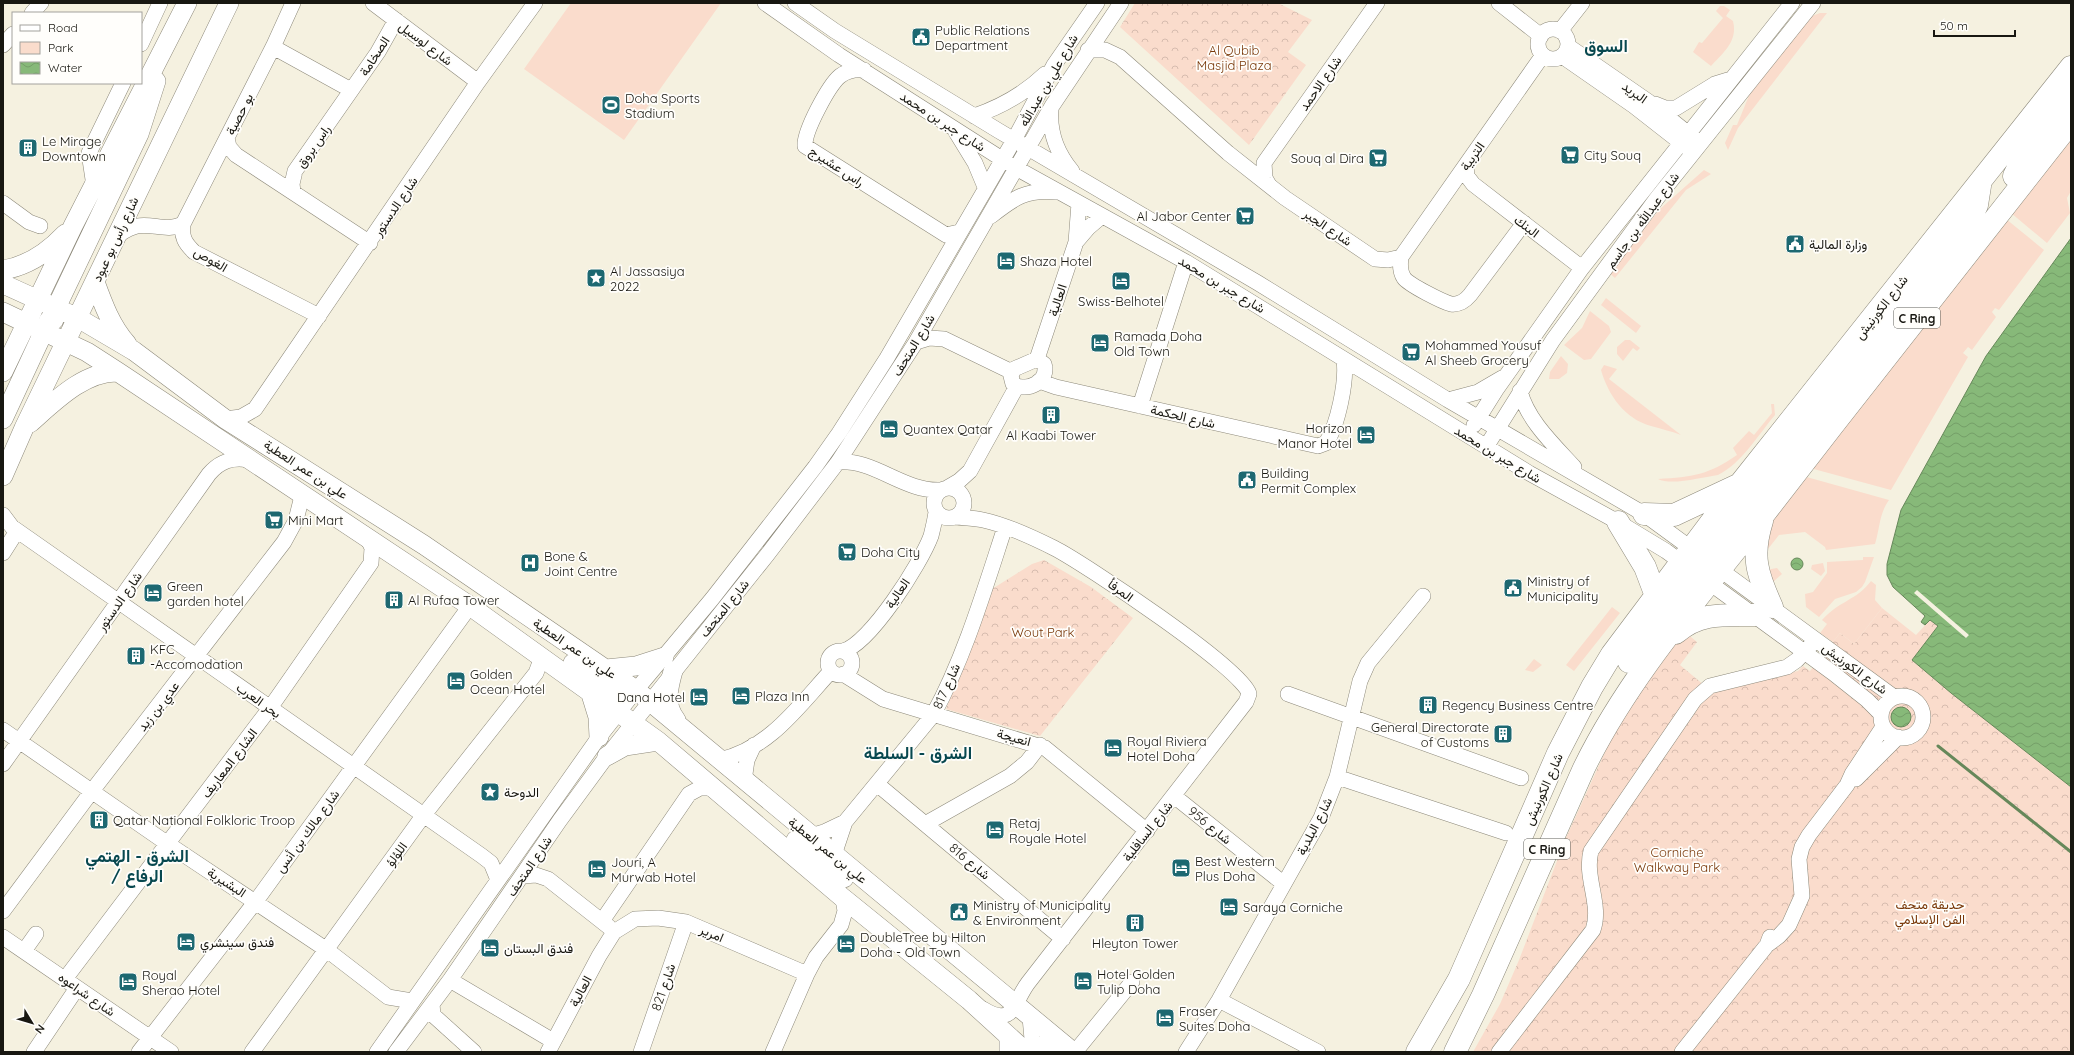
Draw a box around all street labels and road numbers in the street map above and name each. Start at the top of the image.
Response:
street label: شارع لوسيل [395,18,456,70]
street label: شارع علي بن عبدالله [1015,31,1084,130]
street label: الصخامة [355,33,393,79]
street label: شارع الاحمد [1295,53,1346,115]
street label: البريد [1619,78,1651,107]
street label: شارع جبر بن محمد [896,87,989,156]
street label: بو حصية [222,90,257,138]
street label: راس بروق [292,121,334,171]
street label: التربية [1456,139,1488,174]
street label: راس عشيرج [806,142,867,191]
street label: شارع عبدالله بن جاسم [1602,169,1684,272]
street label: شارع الدستور [369,173,422,241]
street label: شارع رأس بو عبود [88,194,143,285]
street label: شارع الجبر [1299,204,1355,251]
street label: البنك [1511,211,1543,241]
street label: الغوص [191,243,231,276]
street label: شارع جبر بن محمد [1175,252,1268,318]
street label: شارع الكورنيش [1851,272,1913,343]
street label: العالية [1044,282,1070,318]
road number: C Ring [1894,308,1940,328]
street label: شارع المتحف [888,311,939,380]
street label: شارع الحكمة [1149,401,1217,433]
street label: شارع جبر بن محمد [1451,422,1544,488]
street label: علي بن عمر العطية [259,436,351,505]
street label: شارع الدستور [92,568,147,636]
street label: العالية [881,575,913,611]
street label: المرفأ [1105,575,1137,605]
street label: شارع المتحف [696,576,754,641]
street label: علي بن عمر العطية [529,614,620,684]
street label: شارع الكورنيش [1818,639,1891,699]
street label: شارع 817 [929,661,965,712]
street label: عدي بن زيد [134,678,185,736]
street label: بحر العرب [233,679,285,722]
street label: الشارع المعاريف [198,725,262,802]
street label: انعيجة [995,725,1033,749]
street label: شارع الكورنيش [1520,751,1568,828]
street label: شارع مالك بن أنس [272,786,344,877]
street label: شارع البلدية [1293,794,1337,859]
street label: شارع السافلية [1118,798,1177,866]
street label: شارع 956 [1184,803,1235,849]
street label: علي بن عمر العطية [783,813,871,889]
street label: شارع المتحف [503,833,557,900]
street label: اللؤلؤ [382,839,411,870]
street label: شارع 816 [945,839,994,884]
road number: C Ring [1524,839,1570,859]
street label: البشيرية [204,864,249,901]
street label: امرير [696,920,726,946]
street label: شارع 821 [648,961,680,1013]
street label: شارع شراعوه [54,969,119,1021]
street label: العالية [565,973,595,1009]

